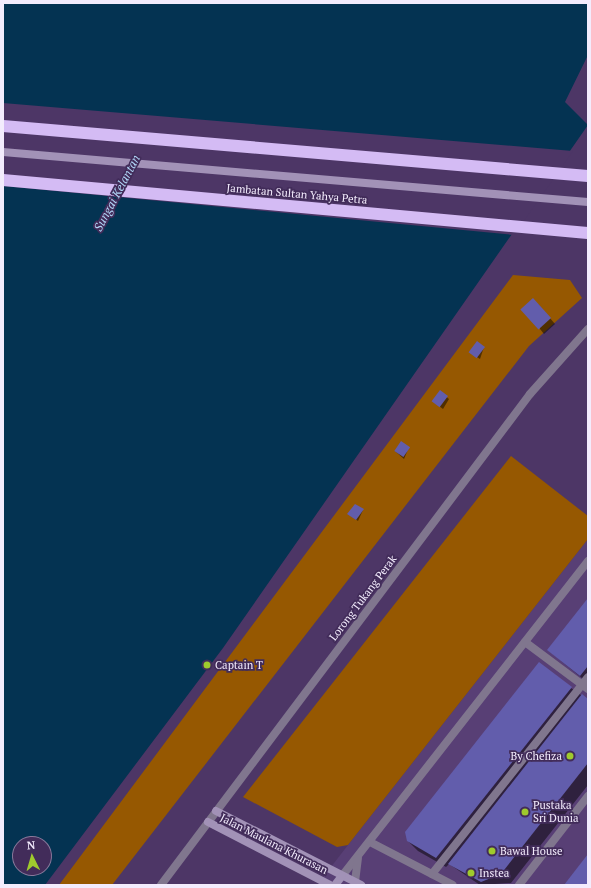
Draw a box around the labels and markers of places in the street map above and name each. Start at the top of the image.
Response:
place label: Captain T [215,658,263,672]
marker: Captain T [202,660,212,670]
place label: By Chefiza [510,749,562,763]
marker: By Chefiza [565,751,575,761]
place label: Pustaka Sri Dunia [533,799,579,825]
marker: Pustaka Sri Dunia [520,807,530,817]
place label: Bawal House [500,844,563,858]
marker: Bawal House [487,846,497,856]
place label: Instea [479,866,509,880]
marker: Instea [466,868,476,878]

